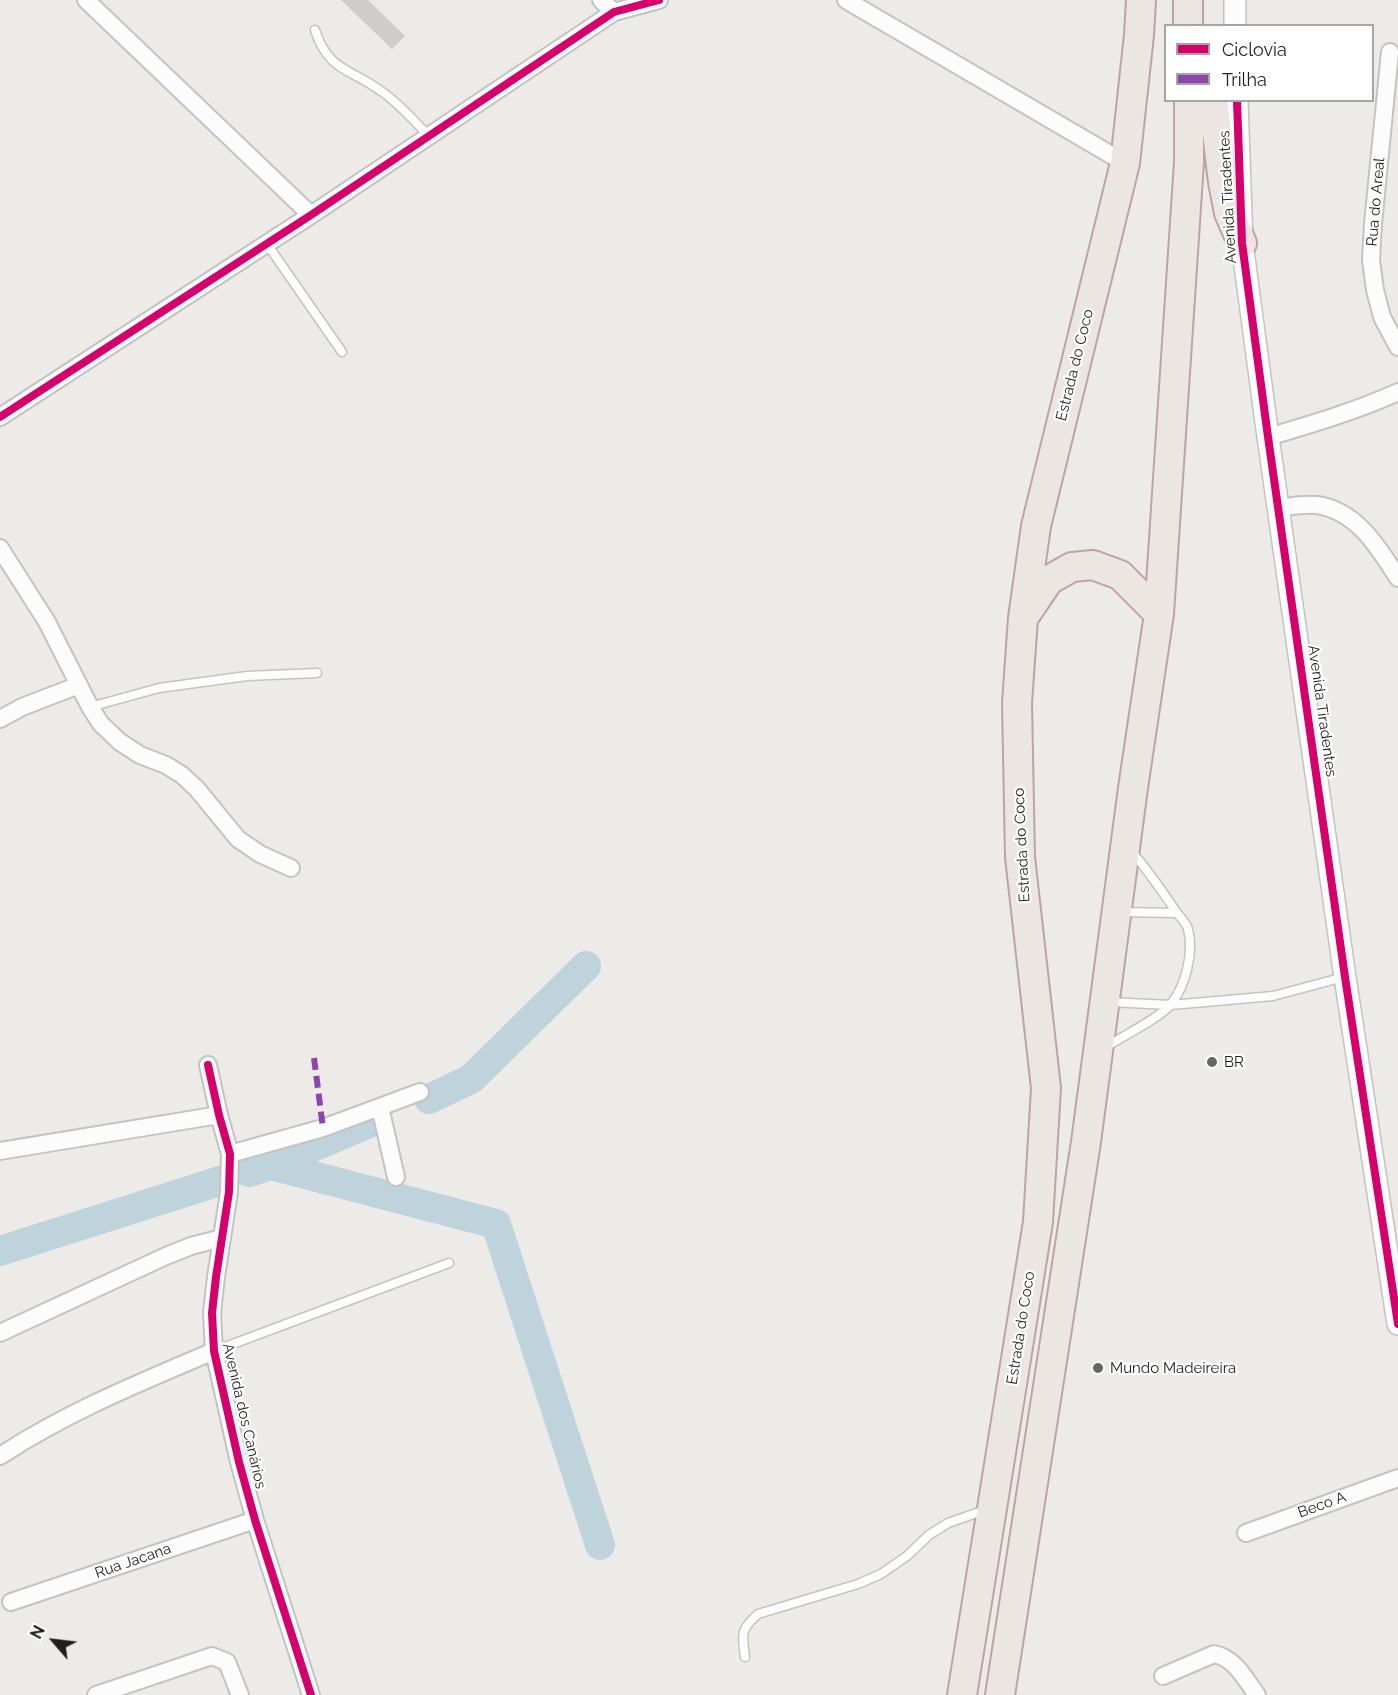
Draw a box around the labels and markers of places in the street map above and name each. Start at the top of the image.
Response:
place label: BR [1224,1053,1244,1071]
marker: BR [1205,1055,1219,1069]
place label: Mundo Madeireira [1110,1359,1236,1377]
marker: Mundo Madeireira [1091,1361,1105,1375]

